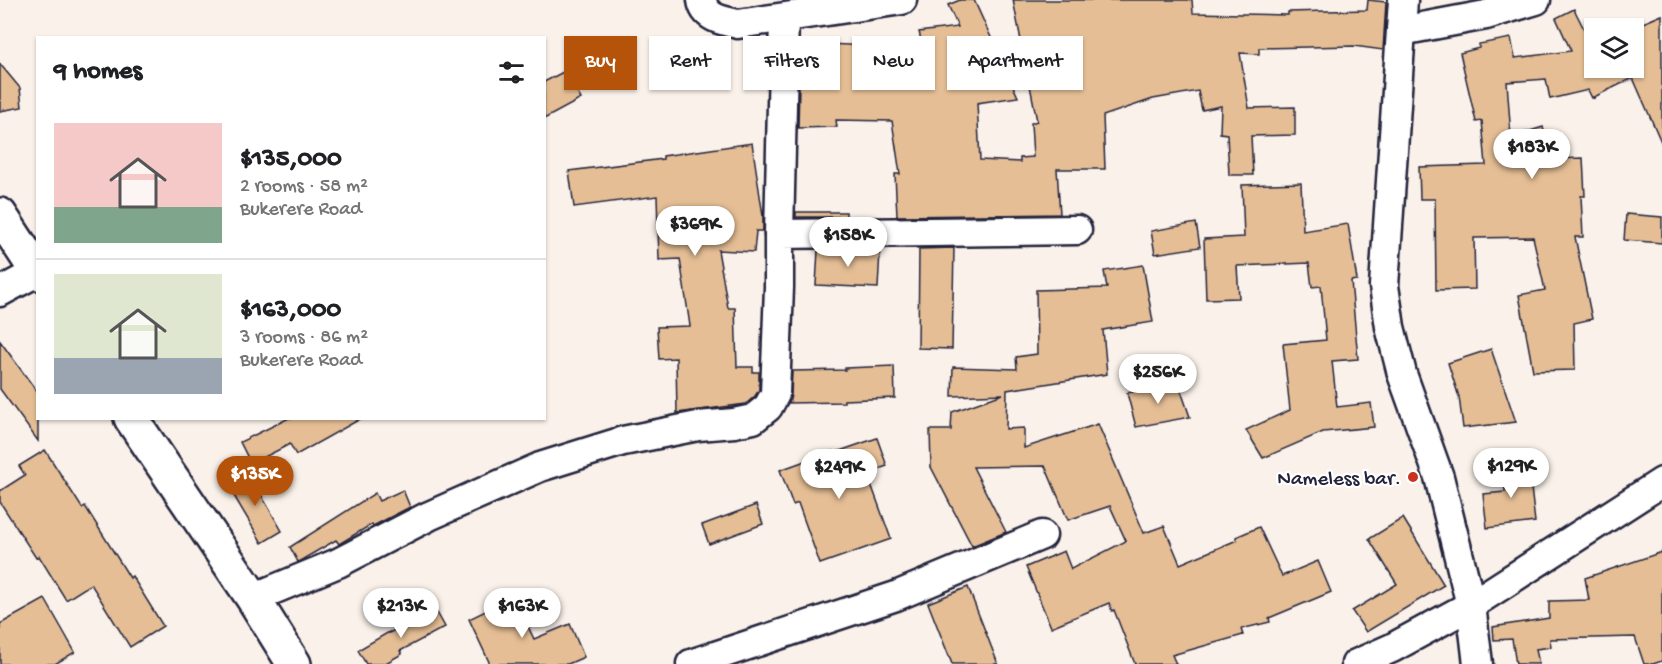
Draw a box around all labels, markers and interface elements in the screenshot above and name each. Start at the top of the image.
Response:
map controls [1584,18,1644,78]
button: layers [1584,18,1644,78]
chip: Buy [564,36,637,90]
chip: Rent [649,36,731,90]
chip: Filters [743,36,840,90]
chip: New [852,36,935,90]
chip: Apartment [947,36,1083,90]
icon: filters [495,56,528,89]
text: 9 homes [54,57,142,88]
pin: $183K [1490,129,1574,180]
text: $183K [1507,137,1557,160]
text: $135,000 [240,145,342,176]
icon: home [102,147,174,219]
text: 2 rooms · 58 m² [240,176,368,199]
text: Bukerere Road [240,199,362,222]
pin: $369K [653,206,737,257]
text: $369K [670,214,720,237]
pin: $158K [806,217,890,268]
text: $158K [823,225,873,248]
text: $163,000 [240,296,341,327]
icon: home [102,298,174,370]
text: 3 rooms · 86 m² [240,327,368,350]
text: Bukerere Road [240,350,362,373]
pin: $256K [1116,354,1200,405]
text: $256K [1133,362,1183,385]
pin: $129K [1469,448,1553,499]
pin: $249K [797,449,881,500]
pin: $135K [213,456,297,507]
text: $129K [1487,456,1535,479]
text: $249K [814,457,864,480]
text: $135K [231,464,279,487]
place label: Nameless bar. [1277,468,1401,493]
marker: Nameless bar. [1406,470,1420,484]
pin: $213K [359,588,443,639]
pin: $163K [480,588,564,639]
text: $213K [377,596,425,619]
text: $163K [498,596,546,619]

